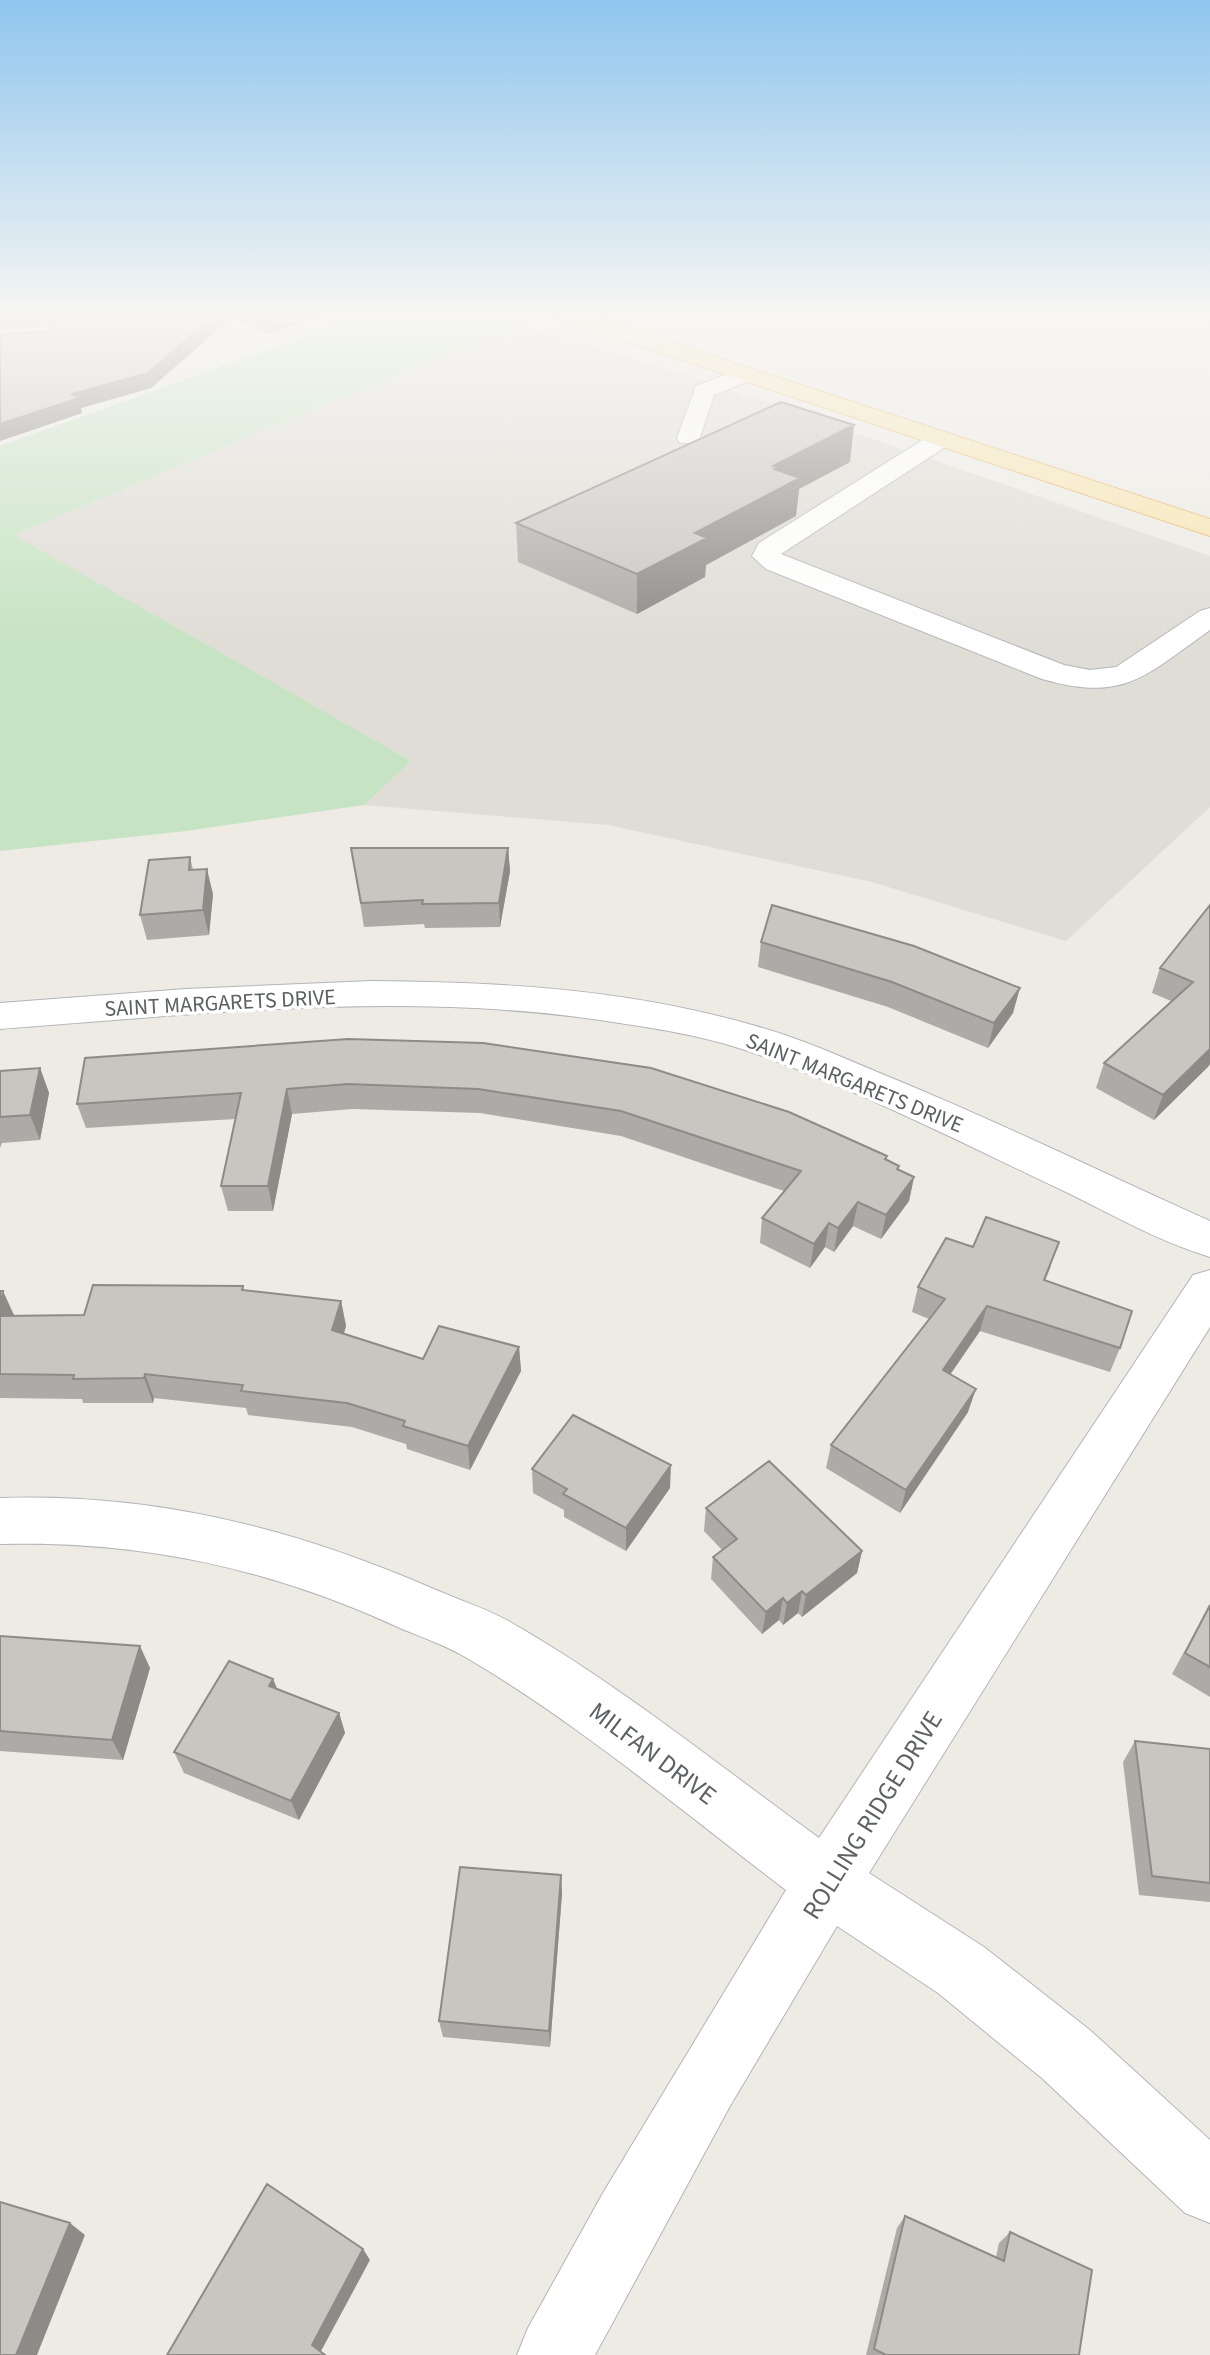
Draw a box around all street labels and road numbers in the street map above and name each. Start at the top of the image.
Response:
street label: SAINT MARGARETS DRIVE [103,981,337,1025]
street label: SAINT MARGARETS DRIVE [741,1025,968,1141]
street label: MILFAN DRIVE [581,1693,724,1814]
street label: ROLLING RIDGE DRIVE [793,1704,952,1927]

